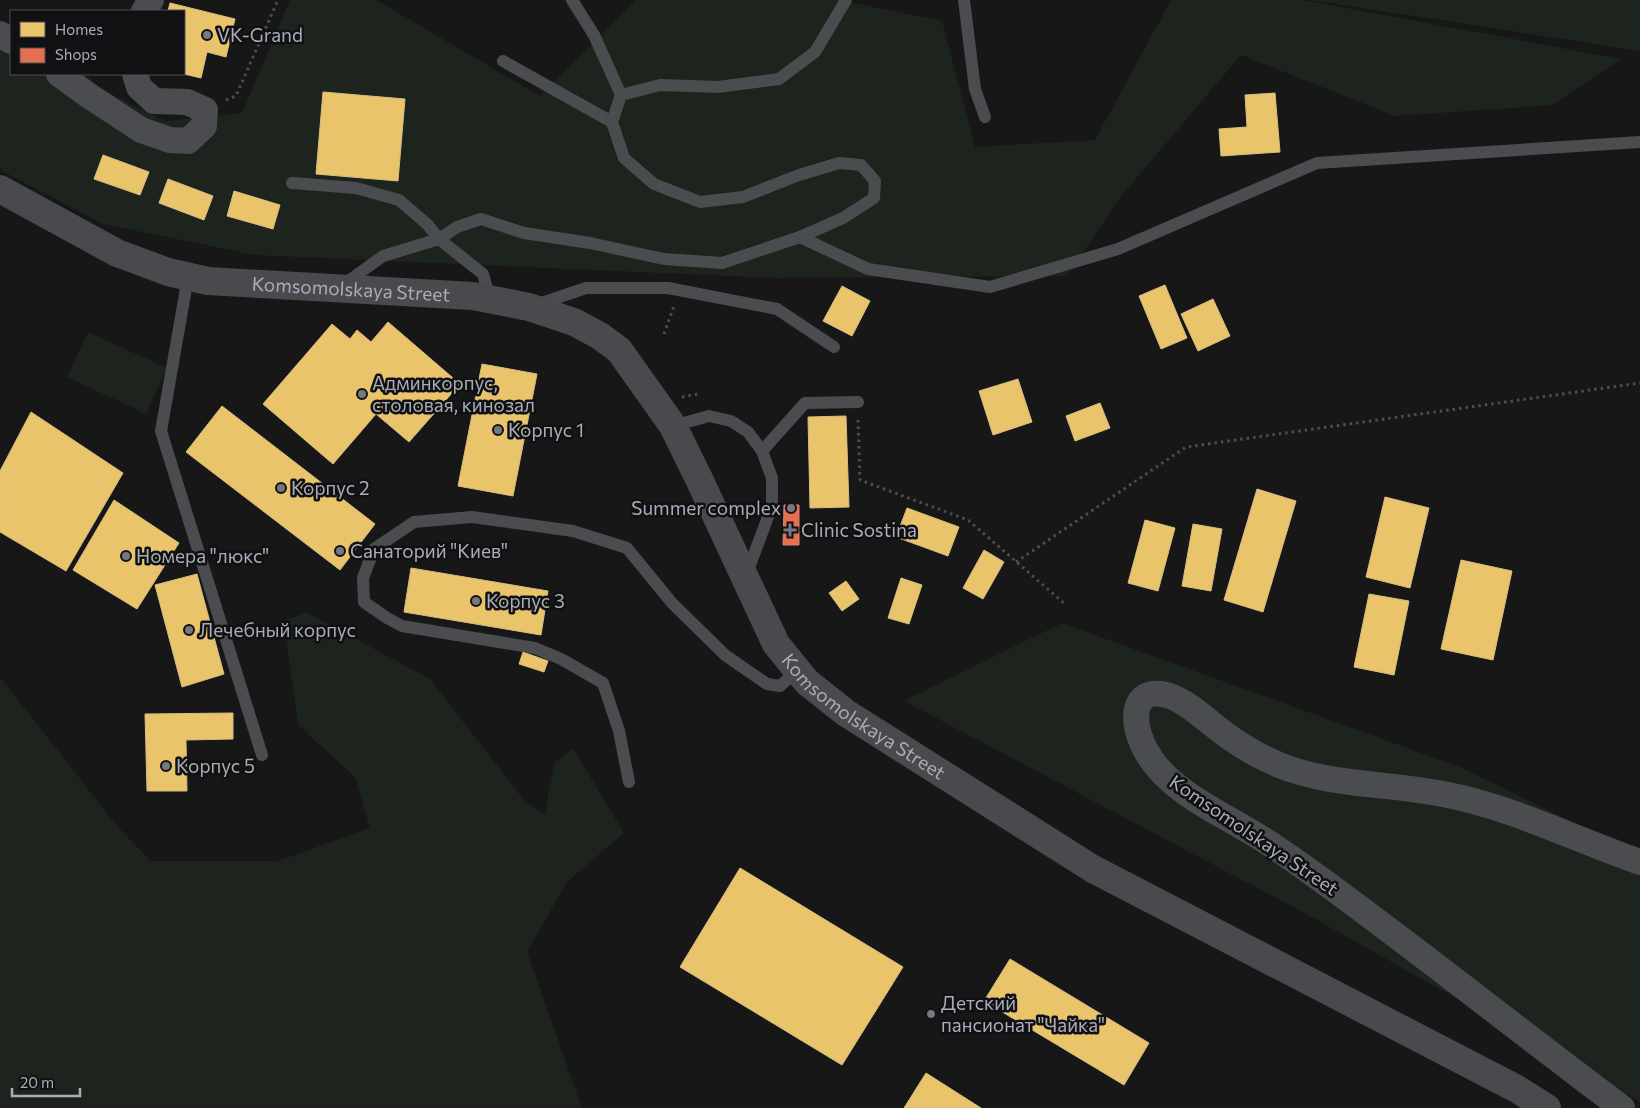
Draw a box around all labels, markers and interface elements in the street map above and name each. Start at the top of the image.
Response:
legend [10,10,185,75]
text: Homes [55,20,103,38]
place label: VK-Grand [217,23,303,46]
marker: VK-Grand [201,29,213,41]
text: Shops [55,45,97,63]
street label: Komsomolskaya Street [251,272,451,306]
place label: Админкорпус, столовая, кинозал [372,371,535,416]
marker: Админкорпус, столовая, кинозал [356,388,368,400]
place label: Корпус 1 [508,418,584,441]
marker: Корпус 1 [492,424,504,436]
place label: Корпус 2 [291,476,369,499]
marker: Корпус 2 [275,482,287,494]
place label: Summer complex [631,496,781,519]
marker: Summer complex [785,502,797,514]
place label: Clinic Sostina [801,518,917,541]
marker: Clinic Sostina [783,523,797,537]
place label: Санаторий "Киев" [350,539,508,562]
place label: Номера "люкс" [136,544,269,567]
marker: Санаторий "Киев" [334,545,346,557]
marker: Номера "люкс" [120,550,132,562]
place label: Корпус 3 [486,589,565,612]
marker: Корпус 3 [470,595,482,607]
place label: Лечебный корпус [199,618,356,641]
marker: Лечебный корпус [183,624,195,636]
street label: Komsomolskaya Street [777,648,950,784]
place label: Корпус 5 [176,754,255,777]
marker: Корпус 5 [160,760,172,772]
street label: Komsomolskaya Street [1166,770,1343,900]
place label: Детский пансионат "Чайка" [941,991,1105,1036]
marker: Детский пансионат "Чайка" [925,1008,937,1020]
scale bar [12,1066,80,1098]
text: 20 m [20,1073,54,1091]

